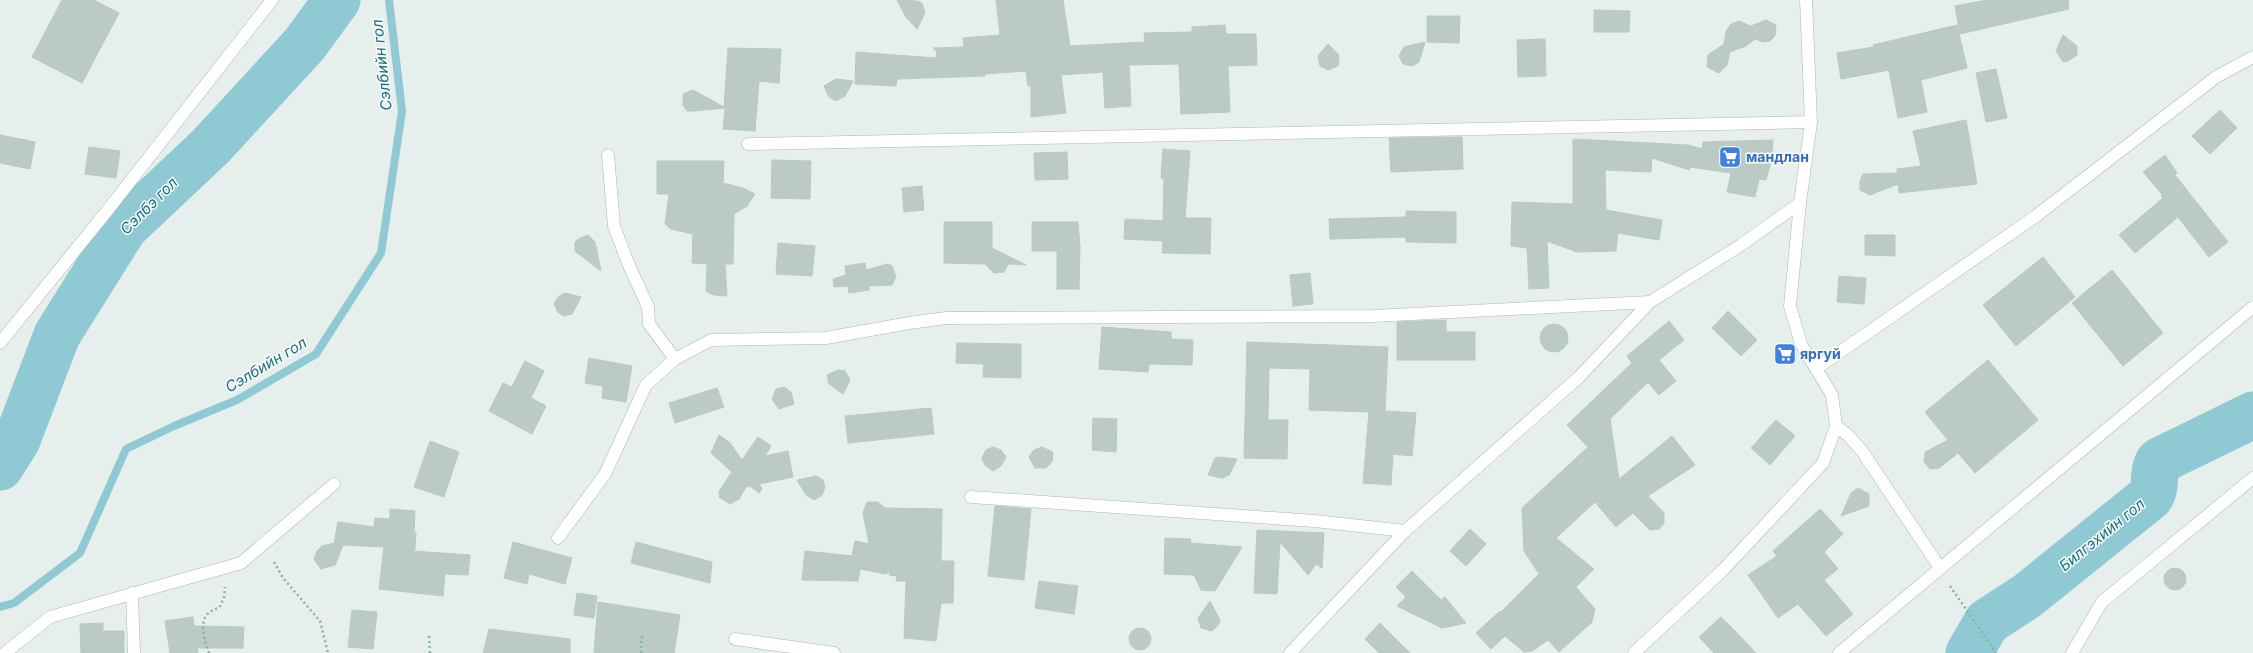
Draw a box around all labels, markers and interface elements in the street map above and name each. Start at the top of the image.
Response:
water label: Сэлбийн гол [367,18,396,112]
supermarket icon: мандлан [1717,144,1743,170]
place label: мандлан [1746,148,1809,165]
water label: Сэлбэ гол [116,173,182,238]
water label: Сэлбийн гол [222,333,310,396]
supermarket icon: яргуй [1772,341,1798,367]
place label: яргуй [1800,345,1841,362]
water label: Билгэхийн гол [2055,494,2149,575]

